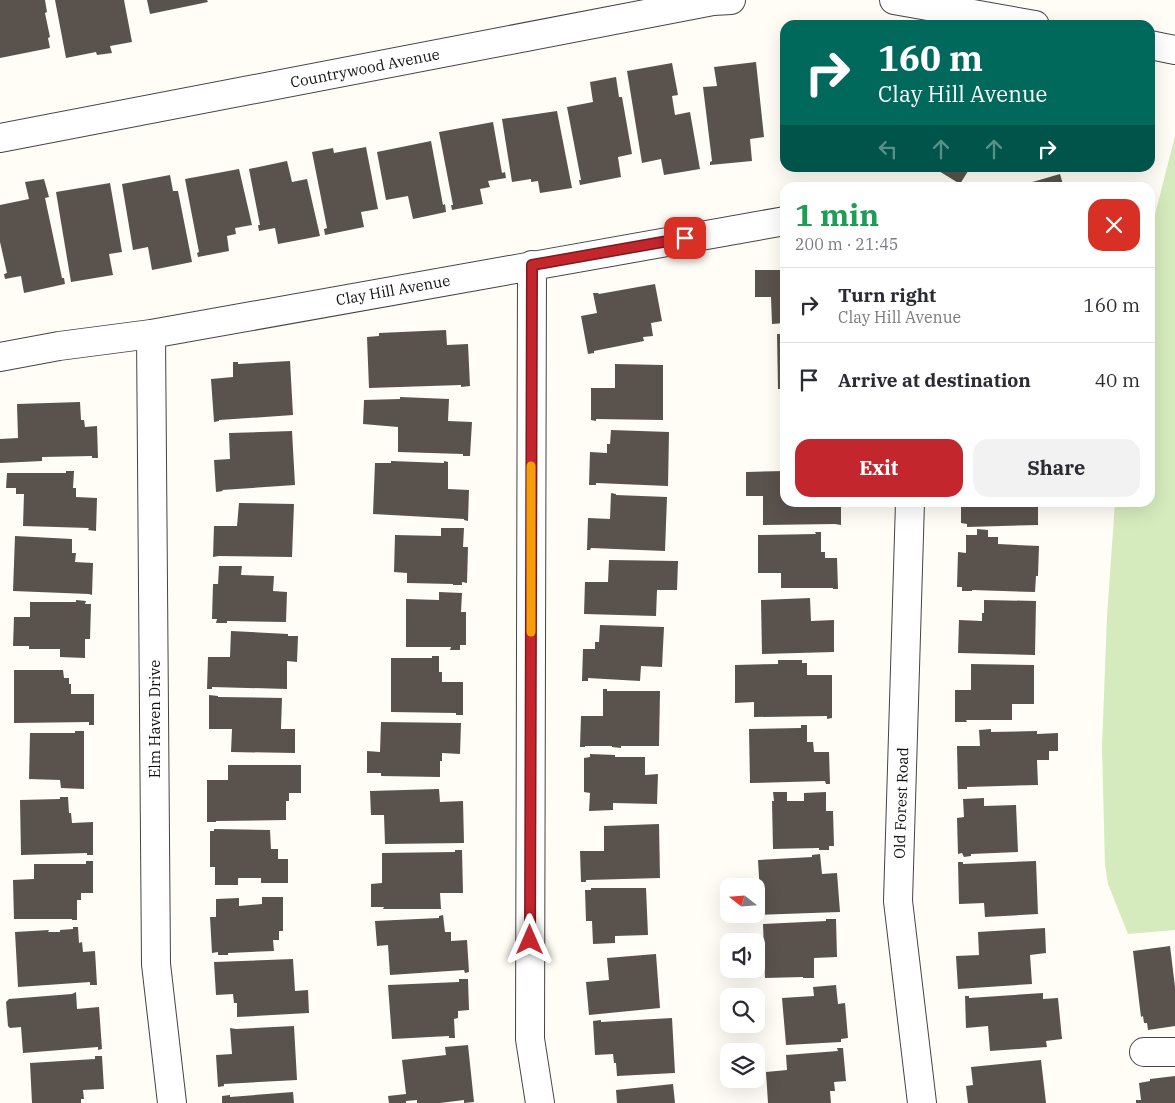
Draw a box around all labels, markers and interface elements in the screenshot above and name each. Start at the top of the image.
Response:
text: 160 m [878,35,983,81]
icon: right [795,40,860,105]
street label: Countrywood Avenue [289,44,441,92]
text: Clay Hill Avenue [878,79,1047,108]
icon: left [874,135,902,163]
icon: ahead [927,135,955,163]
icon: ahead [980,135,1008,163]
icon: right [1033,135,1061,163]
text: 1 min [795,195,879,234]
button: close [1088,199,1140,251]
pin [664,217,706,259]
icon: arrive [671,224,699,252]
text: 200 m · 21:45 [795,234,898,254]
street label: Clay Hill Avenue [334,271,452,309]
text: Turn right [838,283,936,307]
icon: right [795,291,823,319]
text: 160 m [1083,293,1140,317]
text: Clay Hill Avenue [838,307,961,327]
icon: arrive [795,366,823,394]
text: Arrive at destination [838,368,1031,392]
text: 40 m [1095,368,1140,392]
button: Exit [795,439,963,497]
button: Share [973,439,1140,497]
street label: Elm Haven Drive [145,660,164,778]
street label: Old Forest Road [890,747,912,859]
north arrow [720,878,765,922]
map controls [720,878,765,1088]
position arrow [503,913,555,965]
button: sound [720,933,765,978]
button: search [720,988,765,1033]
button: layers [720,1043,765,1088]

